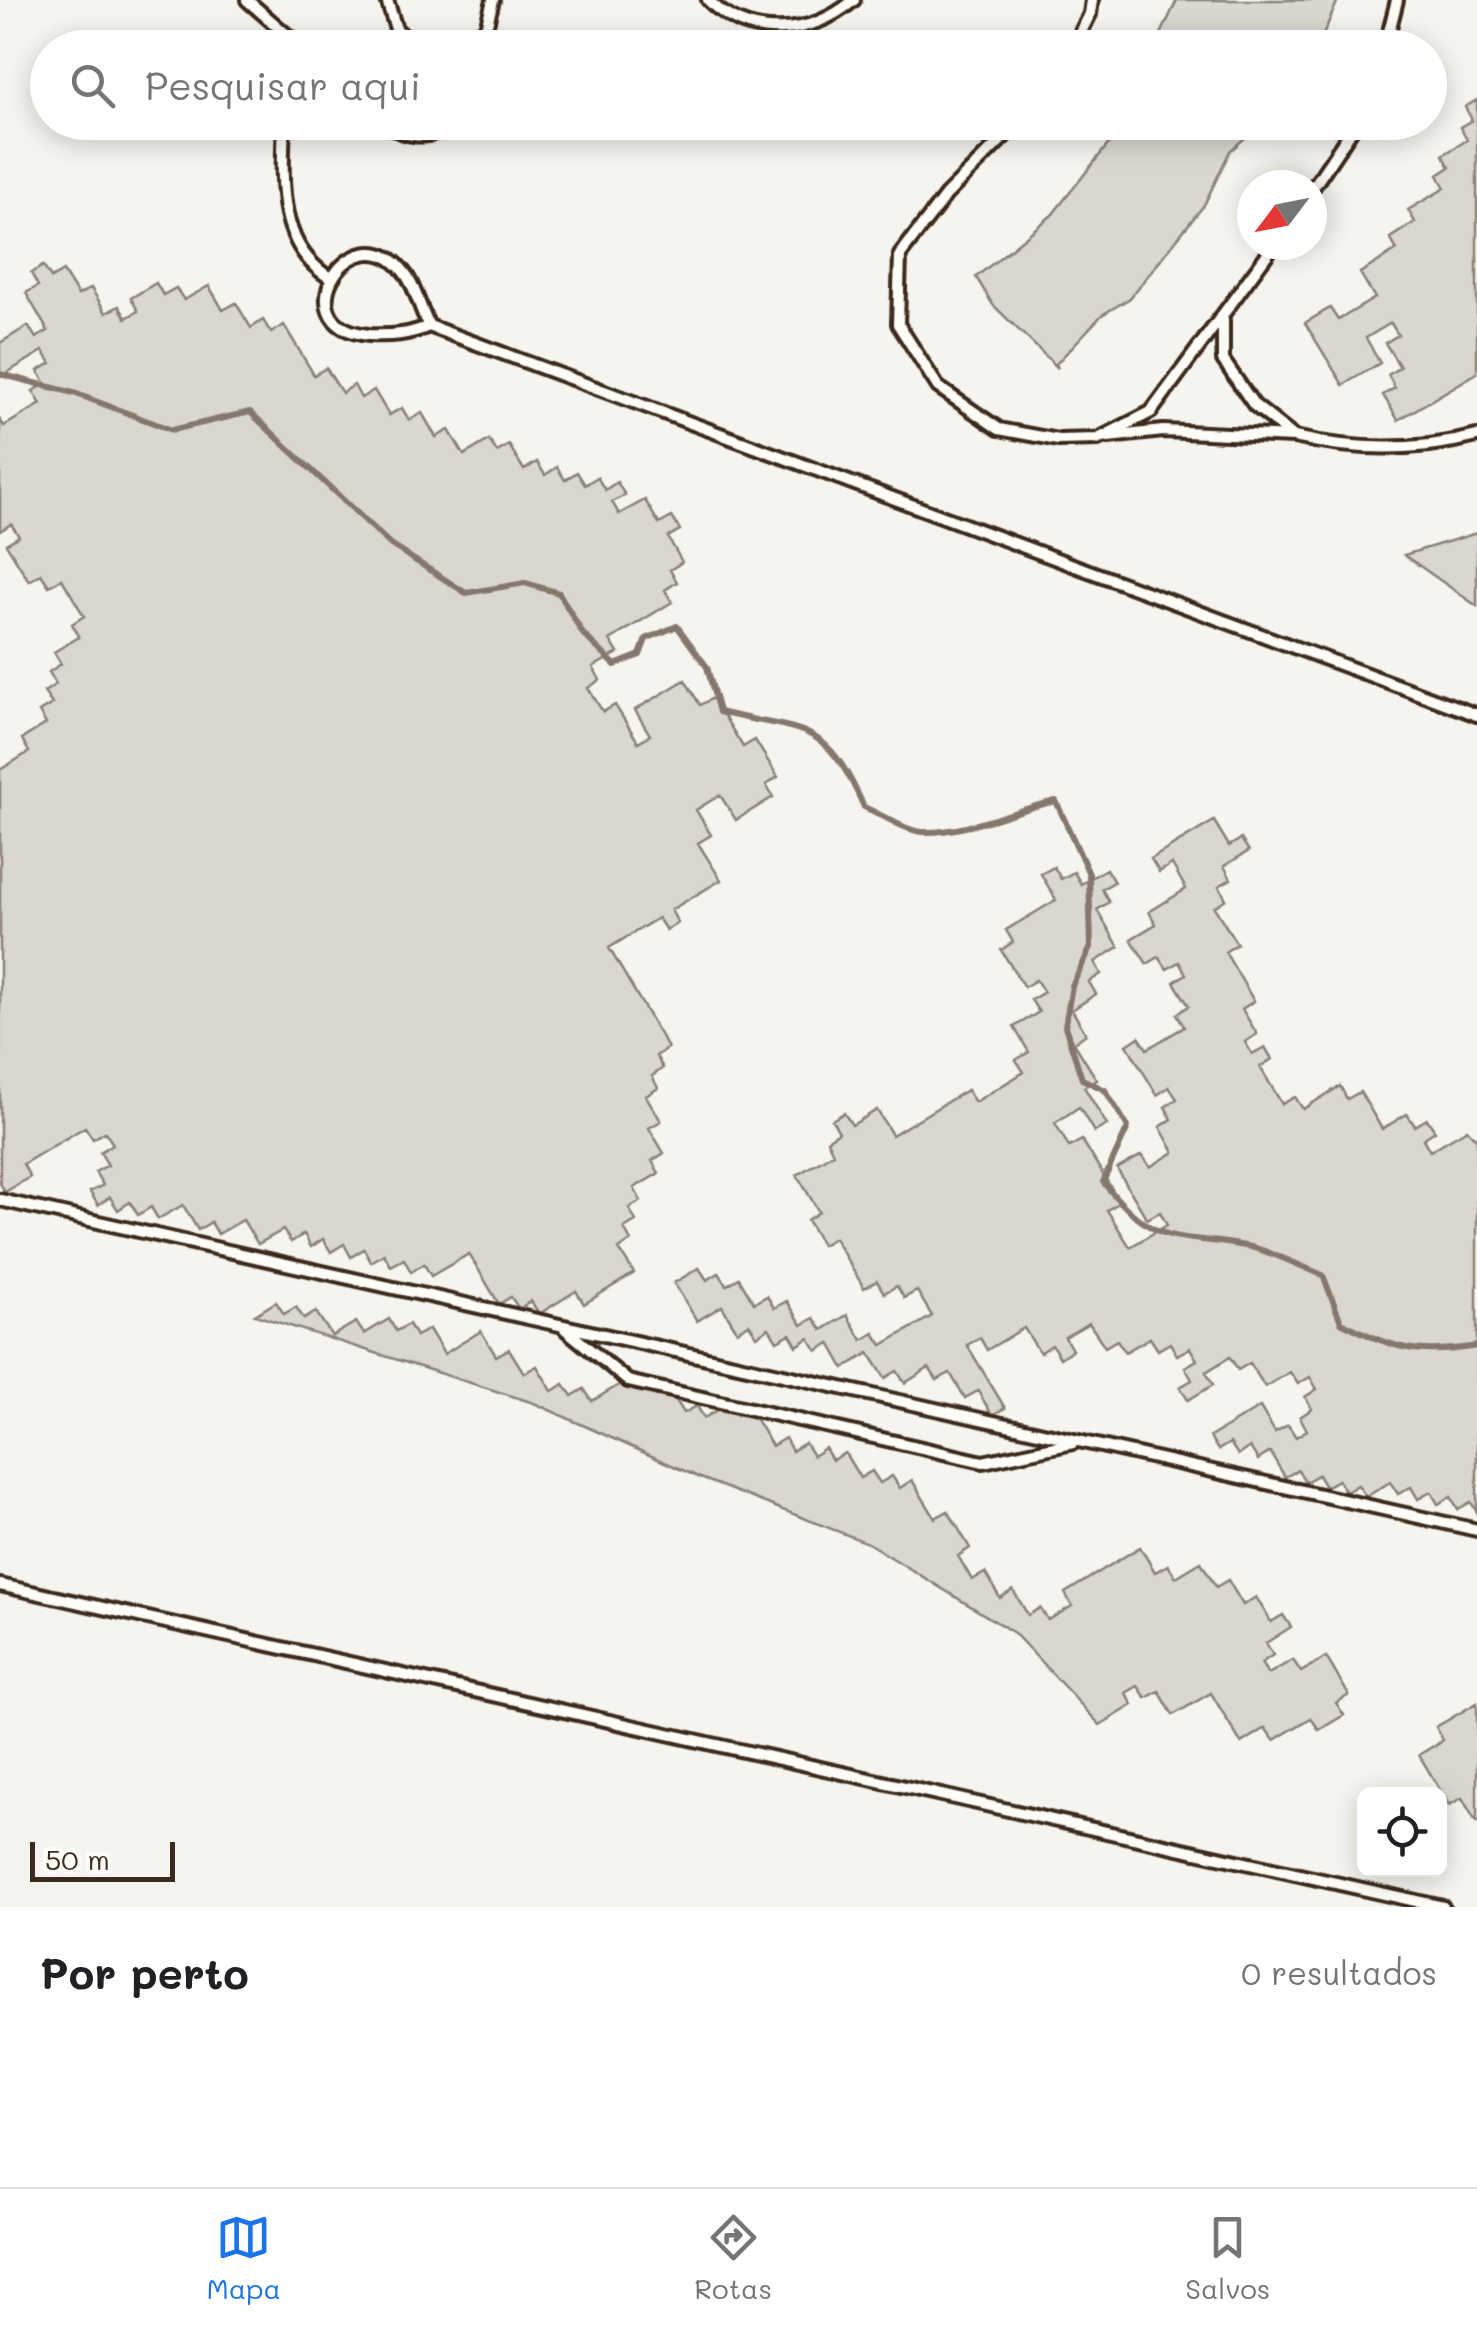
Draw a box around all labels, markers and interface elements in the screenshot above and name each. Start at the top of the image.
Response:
search box [30,30,1447,140]
icon: search [65,58,120,113]
text: Pesquisar aqui [145,60,421,110]
north arrow [1237,170,1327,260]
map controls [1357,1787,1447,1877]
button: locate [1357,1787,1447,1877]
scale bar [30,1837,175,1882]
text: 50 m [45,1841,110,1877]
text: Por perto [40,1945,249,2000]
text: 0 resultados [1241,1951,1437,1993]
tab: Mapa [207,2210,281,2306]
tab: Rotas [694,2210,772,2306]
tab: Salvos [1185,2210,1270,2306]

